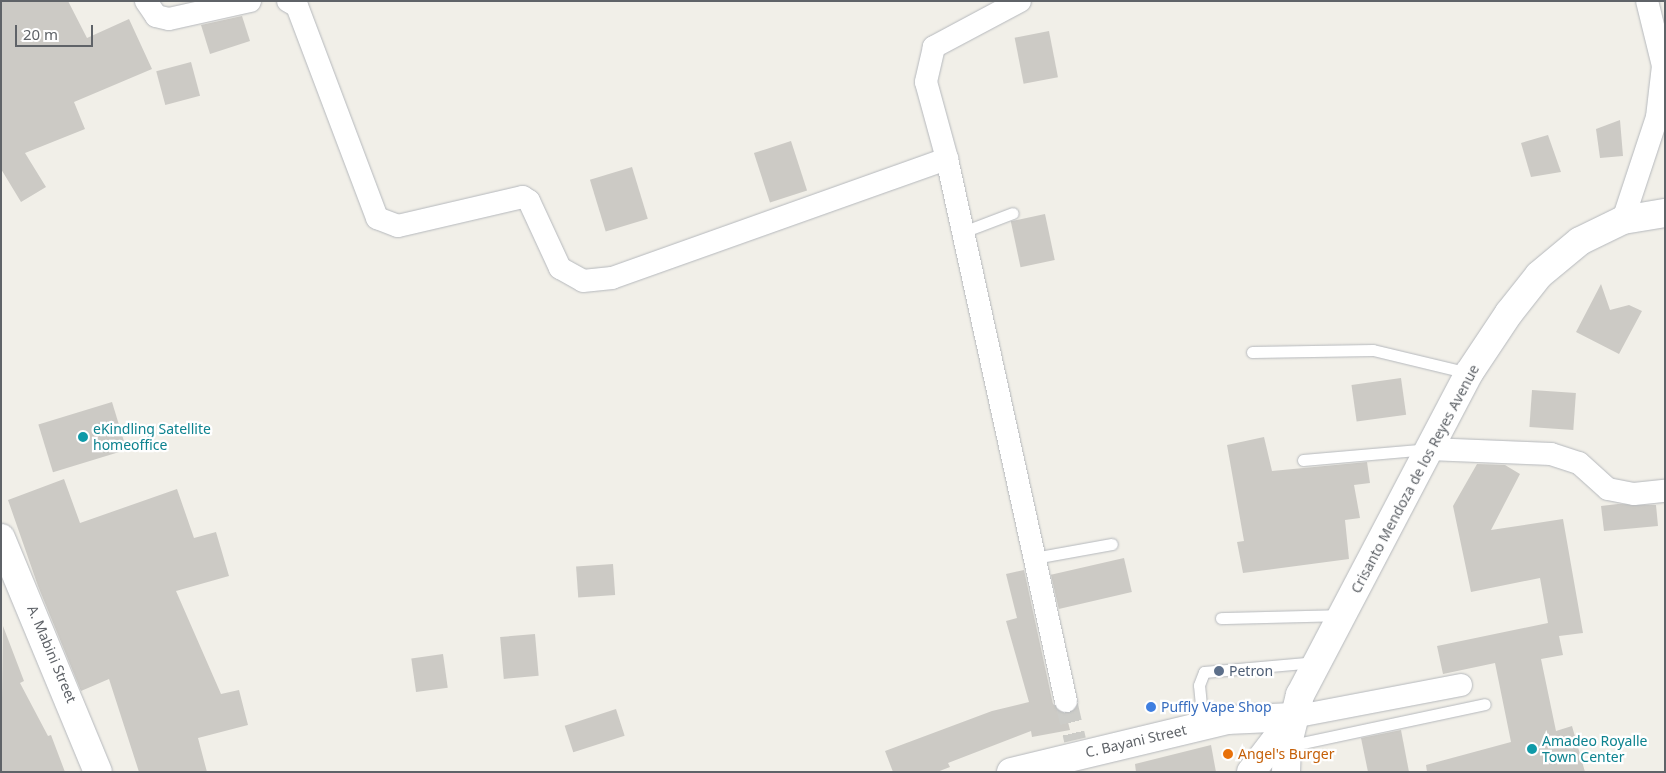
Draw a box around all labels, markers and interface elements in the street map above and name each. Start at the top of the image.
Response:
scale bar [18,15,95,47]
text: 20 m [23,24,58,44]
street label: Crisanto Mendoza de los Reyes Avenue [1347,362,1483,596]
place label: eKindling Satellite homeoffice [93,421,211,454]
marker: eKindling Satellite homeoffice [77,431,89,443]
street label: A. Mabini Street [24,603,80,705]
place label: Petron [1229,663,1273,679]
marker: Petron [1213,665,1225,677]
place label: Puffly Vape Shop [1161,699,1272,715]
marker: Puffly Vape Shop [1145,701,1157,713]
street label: C. Bayani Street [1084,721,1188,761]
place label: Amadeo Royalle Town Center [1542,733,1648,766]
marker: Amadeo Royalle Town Center [1526,743,1538,755]
place label: Angel's Burger [1238,746,1334,762]
marker: Angel's Burger [1222,748,1234,760]

